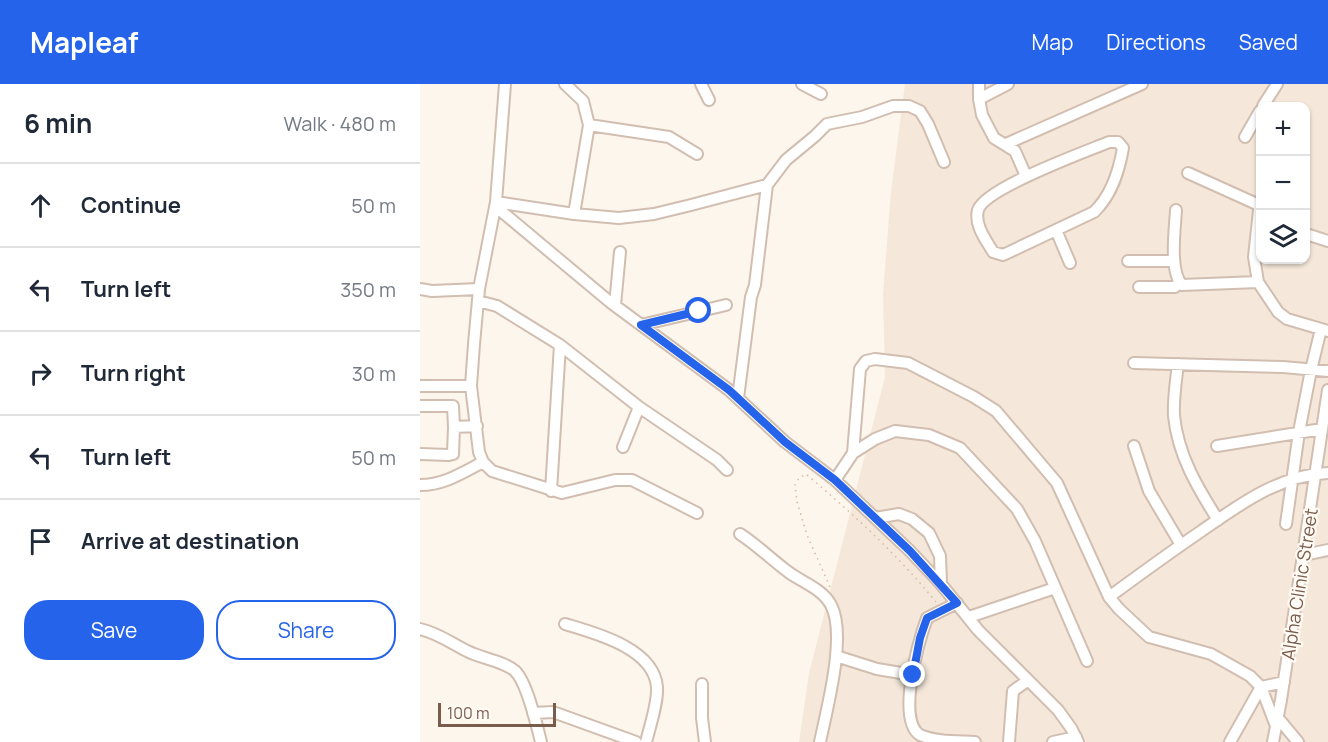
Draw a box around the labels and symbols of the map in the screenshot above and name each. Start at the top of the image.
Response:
route start [685,297,711,323]
street label: Alpha Clinic Street [1275,506,1323,662]
route end [899,661,925,687]
scale bar [438,700,556,728]

